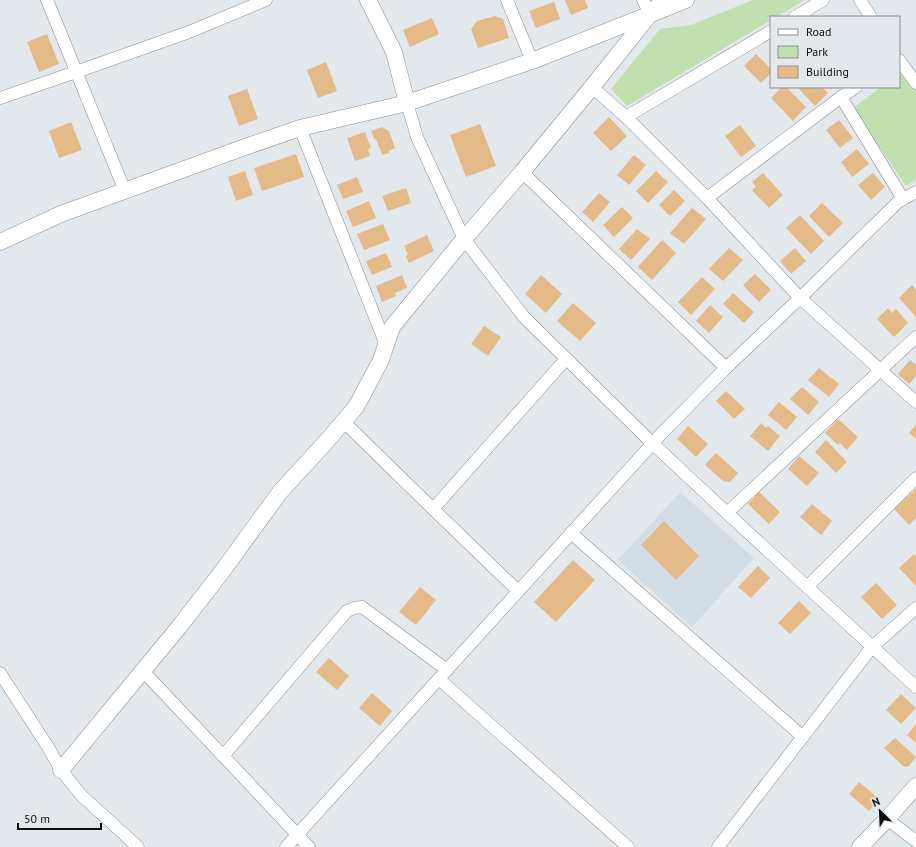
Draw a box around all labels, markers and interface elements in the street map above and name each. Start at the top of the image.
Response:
legend [770,16,900,88]
text: Road [806,24,831,39]
text: Park [806,44,828,59]
text: Building [806,64,849,79]
north arrow [860,791,900,831]
text: N [870,794,882,810]
scale bar [18,805,101,831]
text: 50 m [24,811,50,826]

